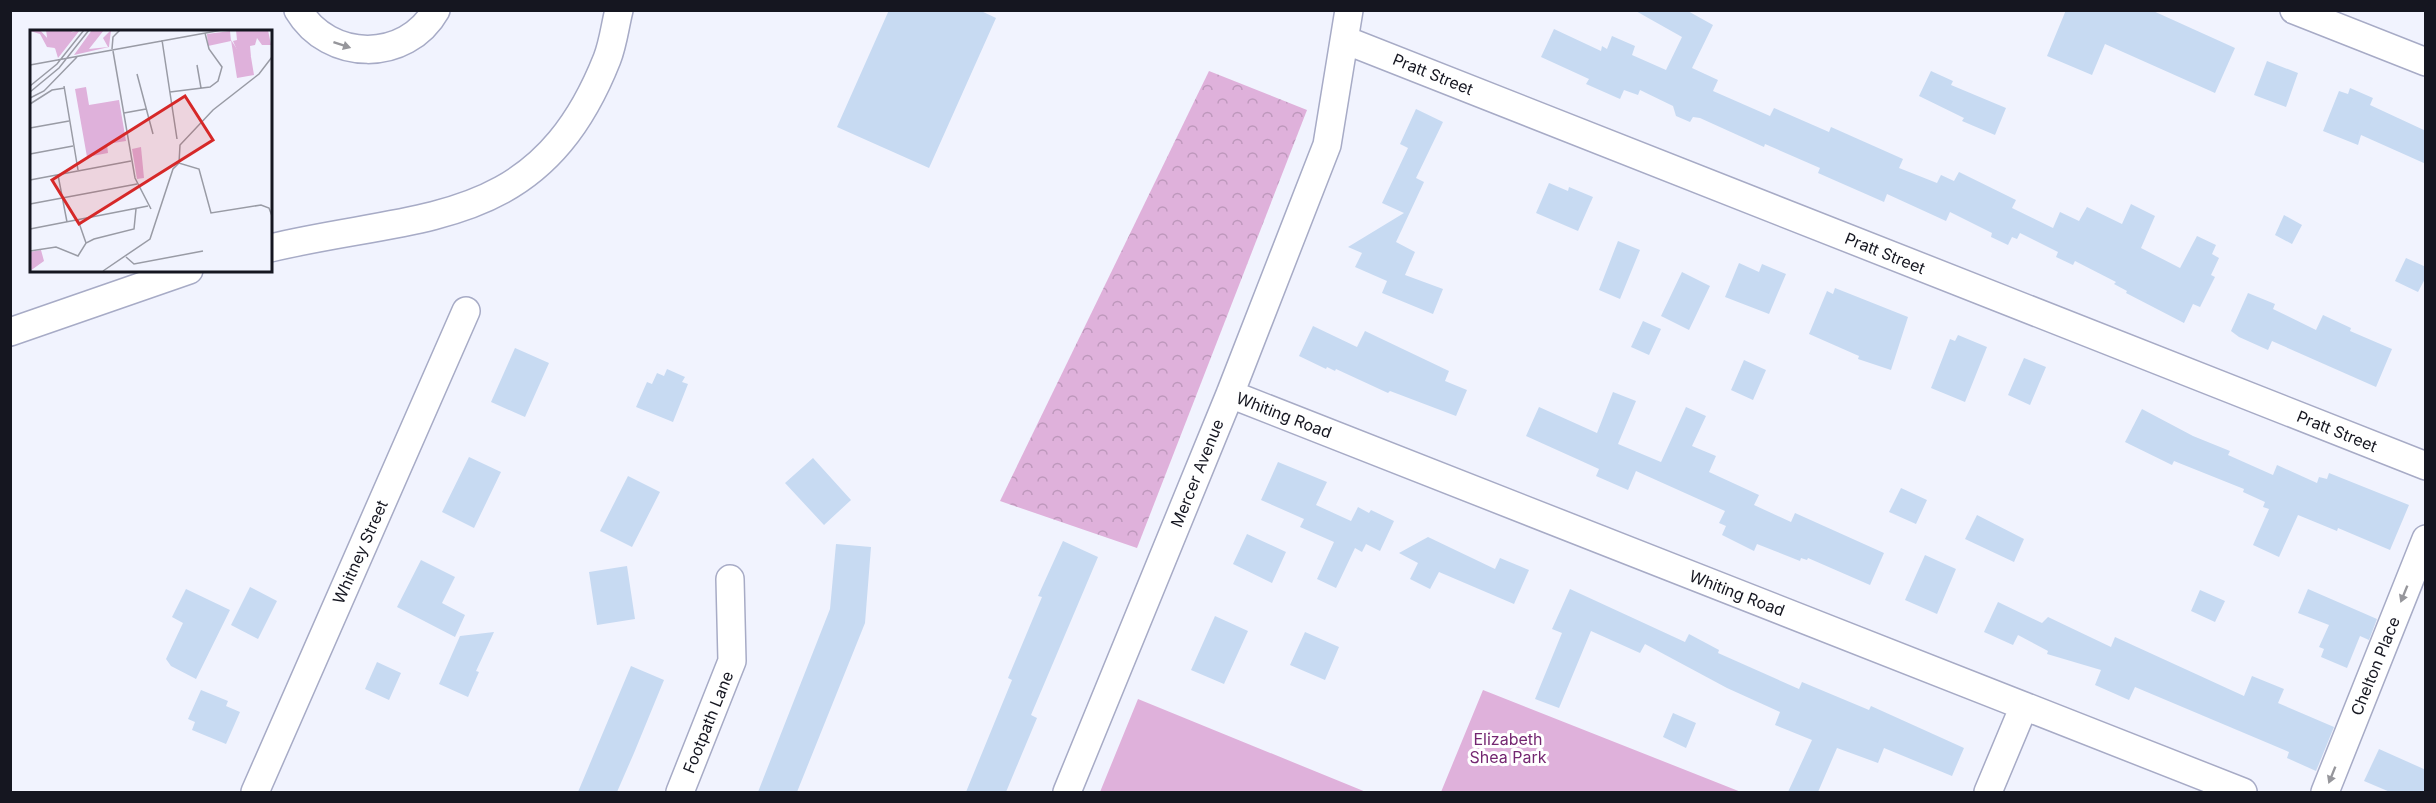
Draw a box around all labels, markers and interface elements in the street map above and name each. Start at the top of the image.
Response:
inset map [30,30,272,272]
one-way arrow [334,41,352,50]
street label: Pratt Street [1390,49,1476,99]
street label: Pratt Street [1842,228,1928,278]
street label: Whiting Road [1233,388,1335,442]
street label: Pratt Street [2294,406,2380,456]
street label: Mercer Avenue [1166,416,1228,530]
street label: Whitney Street [328,497,392,607]
street label: Whiting Road [1686,566,1788,620]
one-way arrow [2399,585,2409,603]
street label: Chelton Place [2346,614,2404,718]
street label: Footpath Lane [678,668,738,776]
park label: Elizabeth Shea Park [1470,729,1547,767]
one-way arrow [2326,766,2336,784]

